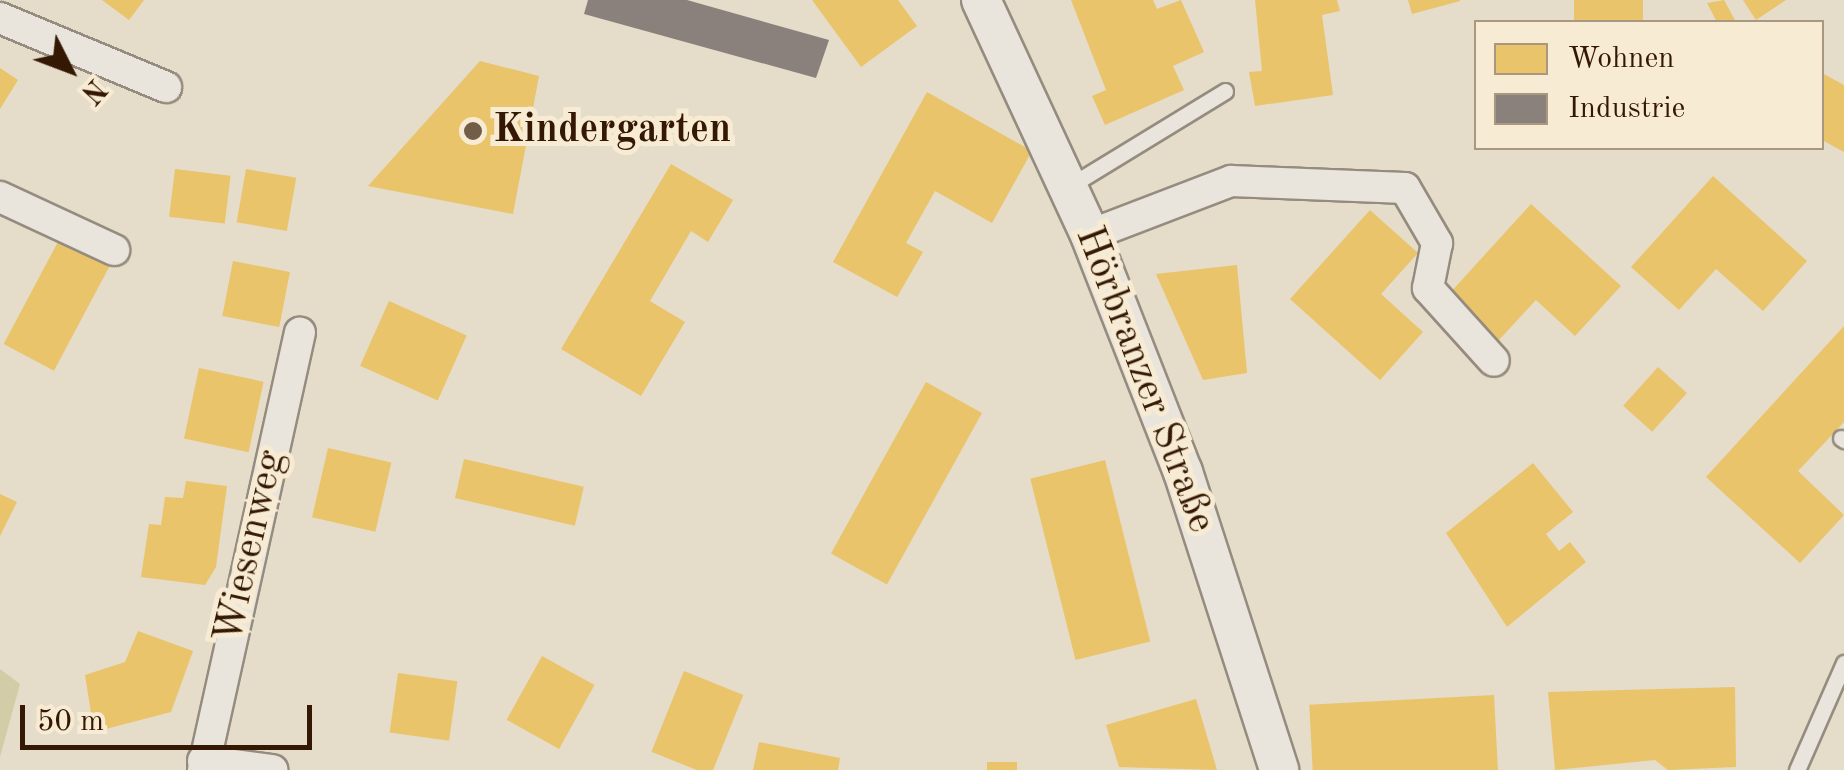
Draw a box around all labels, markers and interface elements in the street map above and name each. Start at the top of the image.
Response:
north arrow [20,20,120,120]
legend [1474,20,1824,150]
text: Wohnen [1568,44,1675,74]
text: N [75,73,110,107]
text: Industrie [1568,94,1685,124]
place label: Kindergarten [493,107,731,155]
marker: Kindergarten [462,120,484,142]
street label: Hörbranzer Straße [1064,220,1224,540]
street label: Wiesenweg [205,446,297,648]
scale bar [25,685,318,747]
text: 50 m [37,707,104,737]

